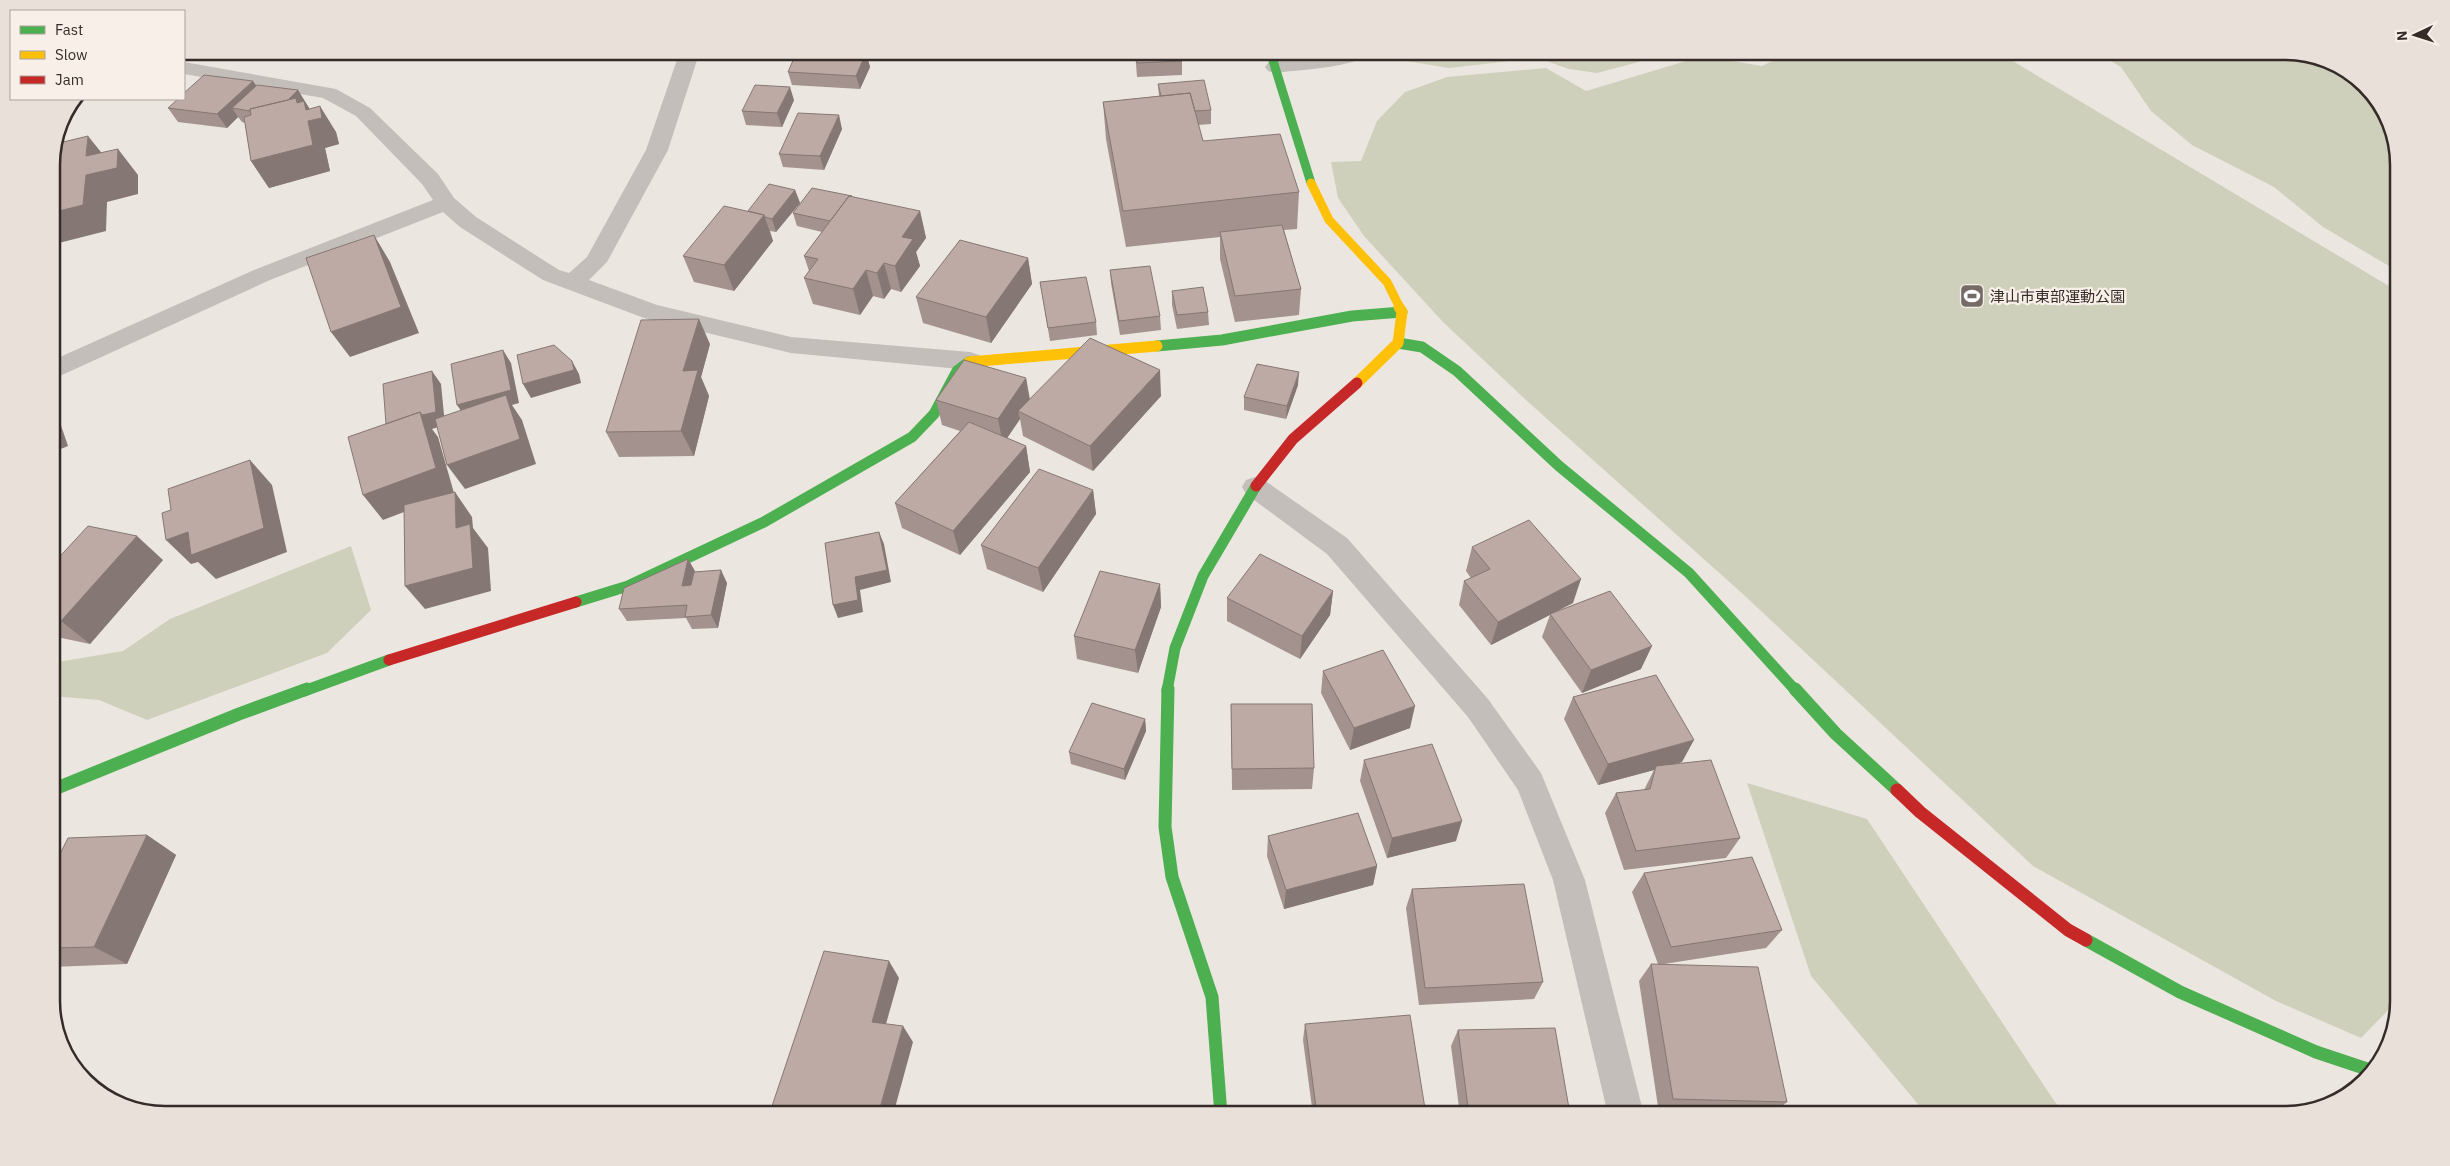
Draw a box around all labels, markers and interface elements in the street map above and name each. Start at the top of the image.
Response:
legend [10,10,185,100]
north arrow [2390,10,2440,60]
text: Fast [55,20,83,39]
text: N [2393,30,2411,42]
text: Slow [55,45,88,64]
text: Jam [55,70,84,89]
sports icon: 津山市東部運動公園 [1959,283,1985,309]
place label: 津山市東部運動公園 [1990,287,2125,306]

